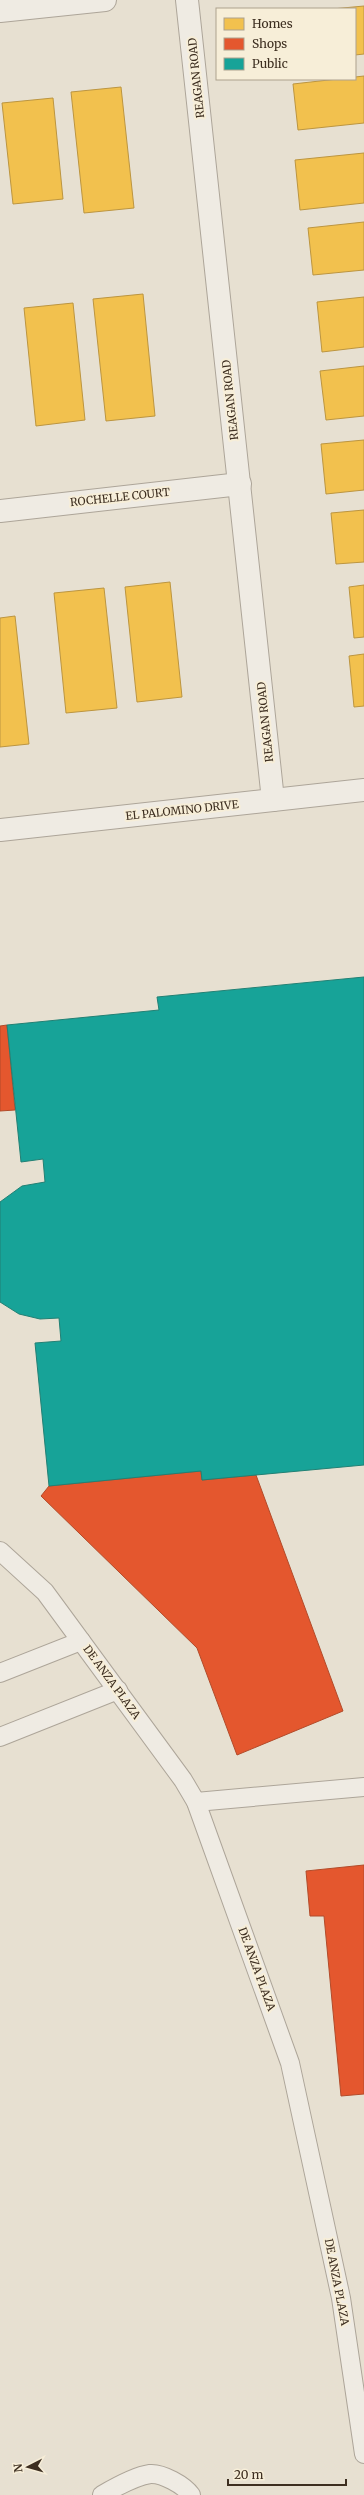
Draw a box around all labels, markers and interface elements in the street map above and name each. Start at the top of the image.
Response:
legend [216,8,356,80]
text: Homes [252,16,293,31]
text: Shops [252,36,287,51]
street label: REAGAN ROAD [185,37,207,119]
text: Public [252,56,288,71]
street label: REAGAN ROAD [219,359,241,441]
street label: ROCHELLE COURT [69,485,171,509]
street label: REAGAN ROAD [254,681,276,763]
street label: EL PALOMINO DRIVE [125,797,239,823]
street label: DE ANZA PLAZA [80,1642,144,1722]
street label: DE ANZA PLAZA [235,1925,279,2013]
street label: DE ANZA PLAZA [322,2237,352,2327]
north arrow [8,2447,48,2487]
scale bar [228,2461,346,2487]
text: N [11,2463,25,2473]
text: 20 m [234,2467,263,2482]

